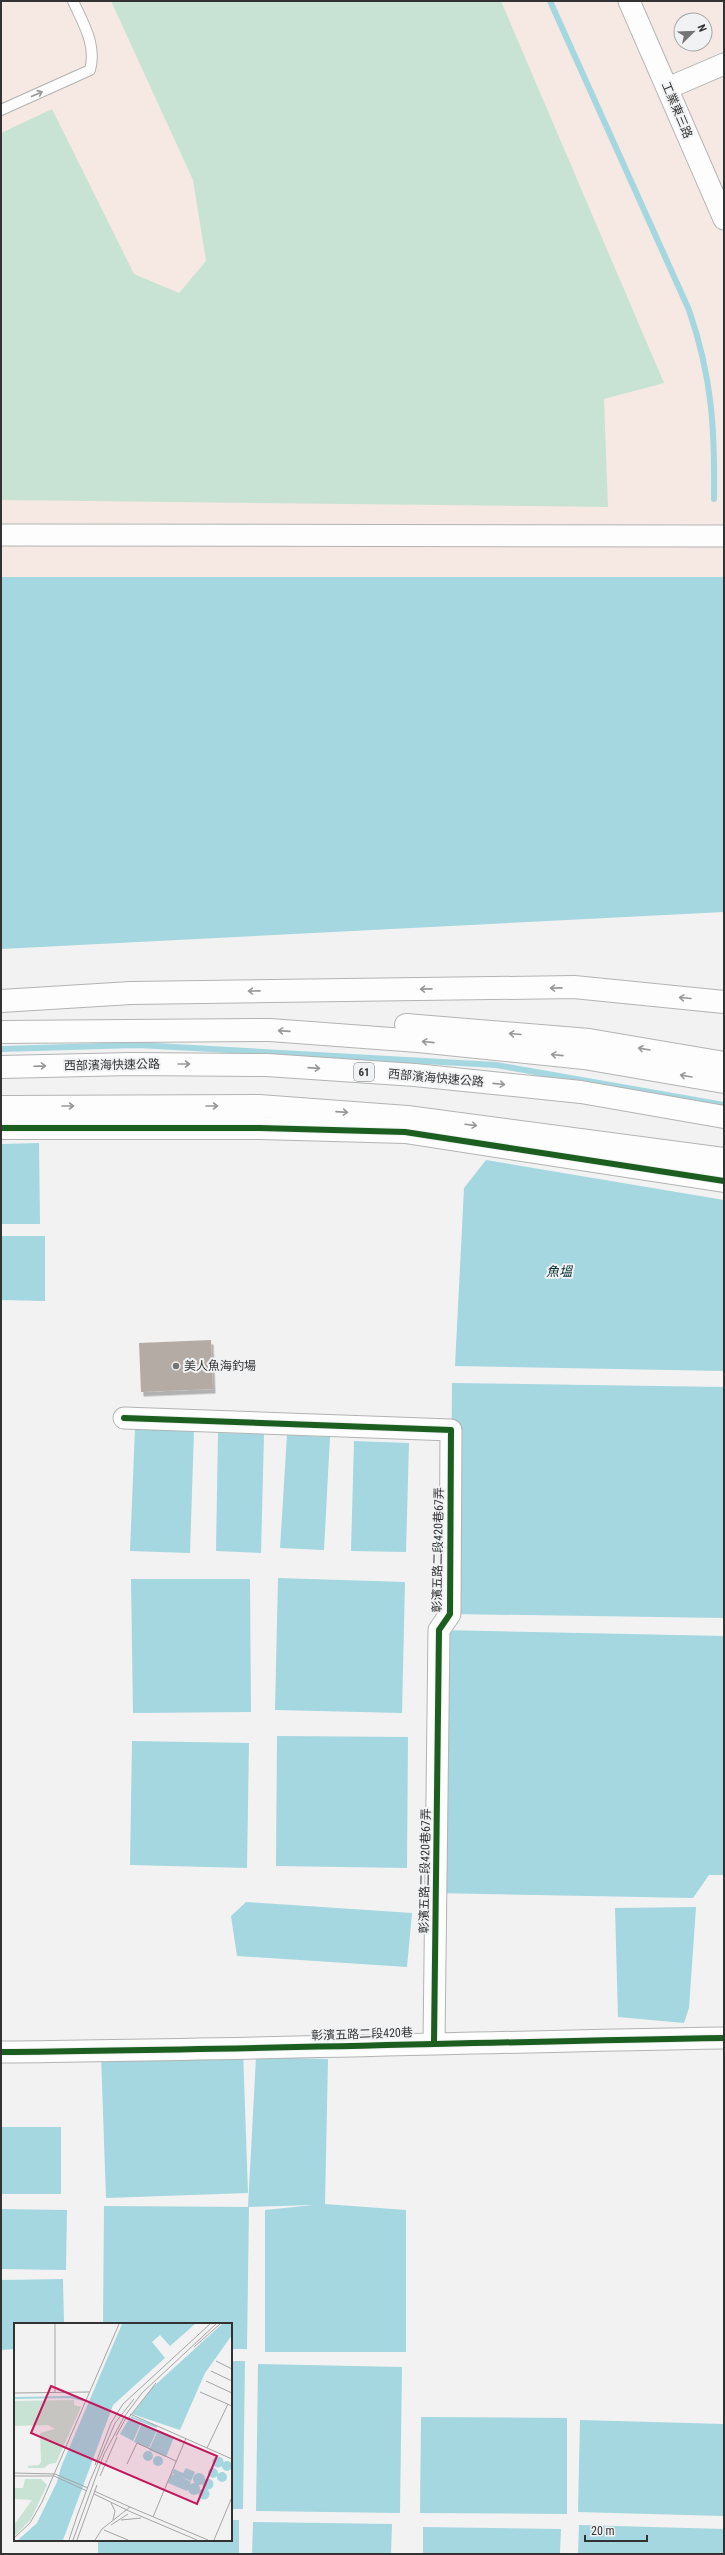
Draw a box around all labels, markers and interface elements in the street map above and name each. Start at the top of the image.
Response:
north arrow [673,12,713,52]
text: N [694,23,709,34]
street label: 工業東三路 [659,80,695,140]
one-way arrow [30,90,42,97]
one-way arrow [550,984,563,992]
one-way arrow [420,985,433,993]
one-way arrow [248,987,261,995]
one-way arrow [679,994,692,1001]
one-way arrow [278,1028,291,1035]
one-way arrow [509,1030,522,1037]
one-way arrow [422,1038,435,1046]
one-way arrow [638,1045,651,1053]
one-way arrow [551,1051,564,1059]
street label: 西部濱海快速公路 [64,1057,160,1073]
one-way arrow [177,1060,190,1068]
one-way arrow [33,1062,46,1070]
road number: 61 [354,1063,374,1081]
one-way arrow [307,1064,320,1071]
street label: 西部濱海快速公路 [388,1067,484,1089]
one-way arrow [679,1071,692,1079]
one-way arrow [492,1080,505,1087]
one-way arrow [61,1102,74,1110]
one-way arrow [205,1102,218,1110]
one-way arrow [335,1109,348,1116]
one-way arrow [464,1121,477,1129]
water label: 魚塭 [546,1264,574,1279]
place label: 美人魚海釣場 [184,1359,256,1373]
marker: 美人魚海釣場 [171,1361,181,1371]
street label: 彰濱五路二段420巷67弄 [430,1487,446,1613]
street label: 彰濱五路二段420巷67弄 [417,1808,433,1934]
street label: 彰濱五路二段420巷 [311,2025,413,2043]
inset map [14,2323,232,2541]
scale bar [585,2517,647,2543]
text: 20 m [591,2524,615,2538]

